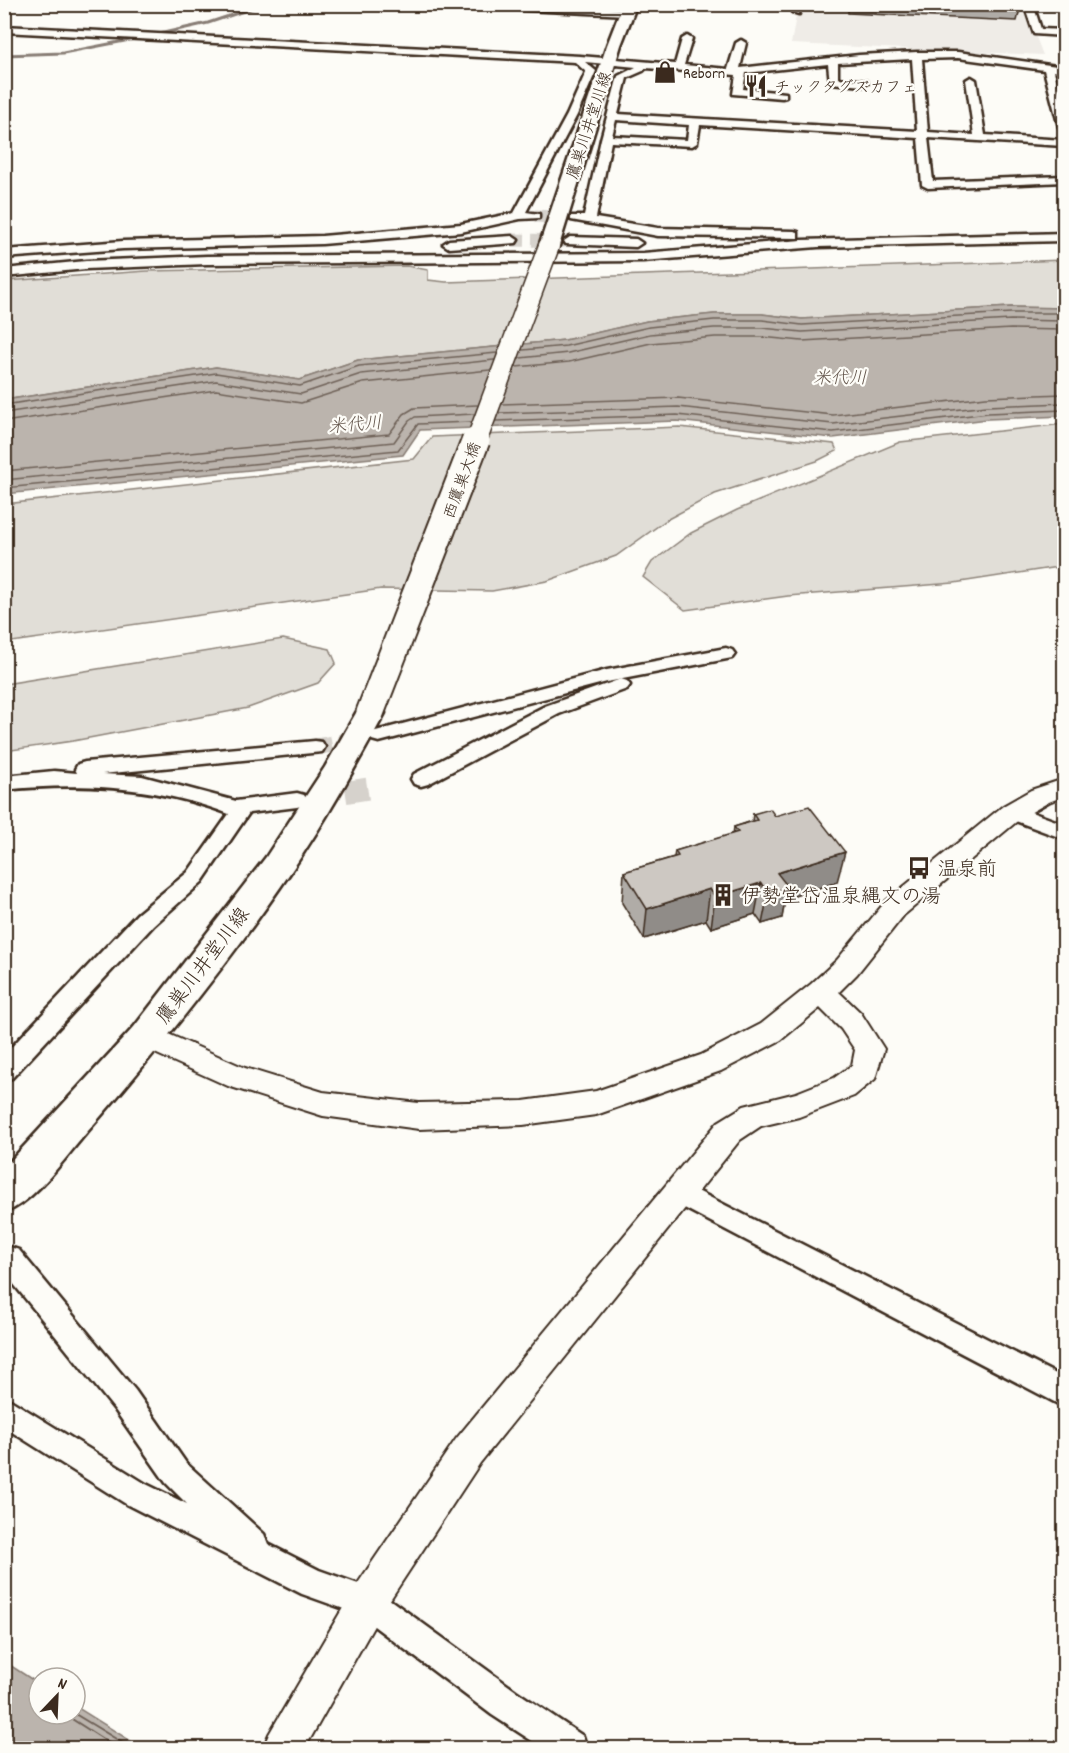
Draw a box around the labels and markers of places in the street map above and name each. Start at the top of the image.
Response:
shop icon: Reborn [652,59,678,85]
place label: Reborn [683,63,725,86]
restaurant icon: チックタグズカフェ [743,73,769,99]
place label: チックタグズカフェ [774,77,917,100]
bus stop icon: 温泉前 [906,855,932,881]
place label: 温泉前 [937,857,997,885]
building icon: 伊勢堂岱温泉縄文の湯 [710,882,736,908]
place label: 伊勢堂岱温泉縄文の湯 [741,884,941,912]

